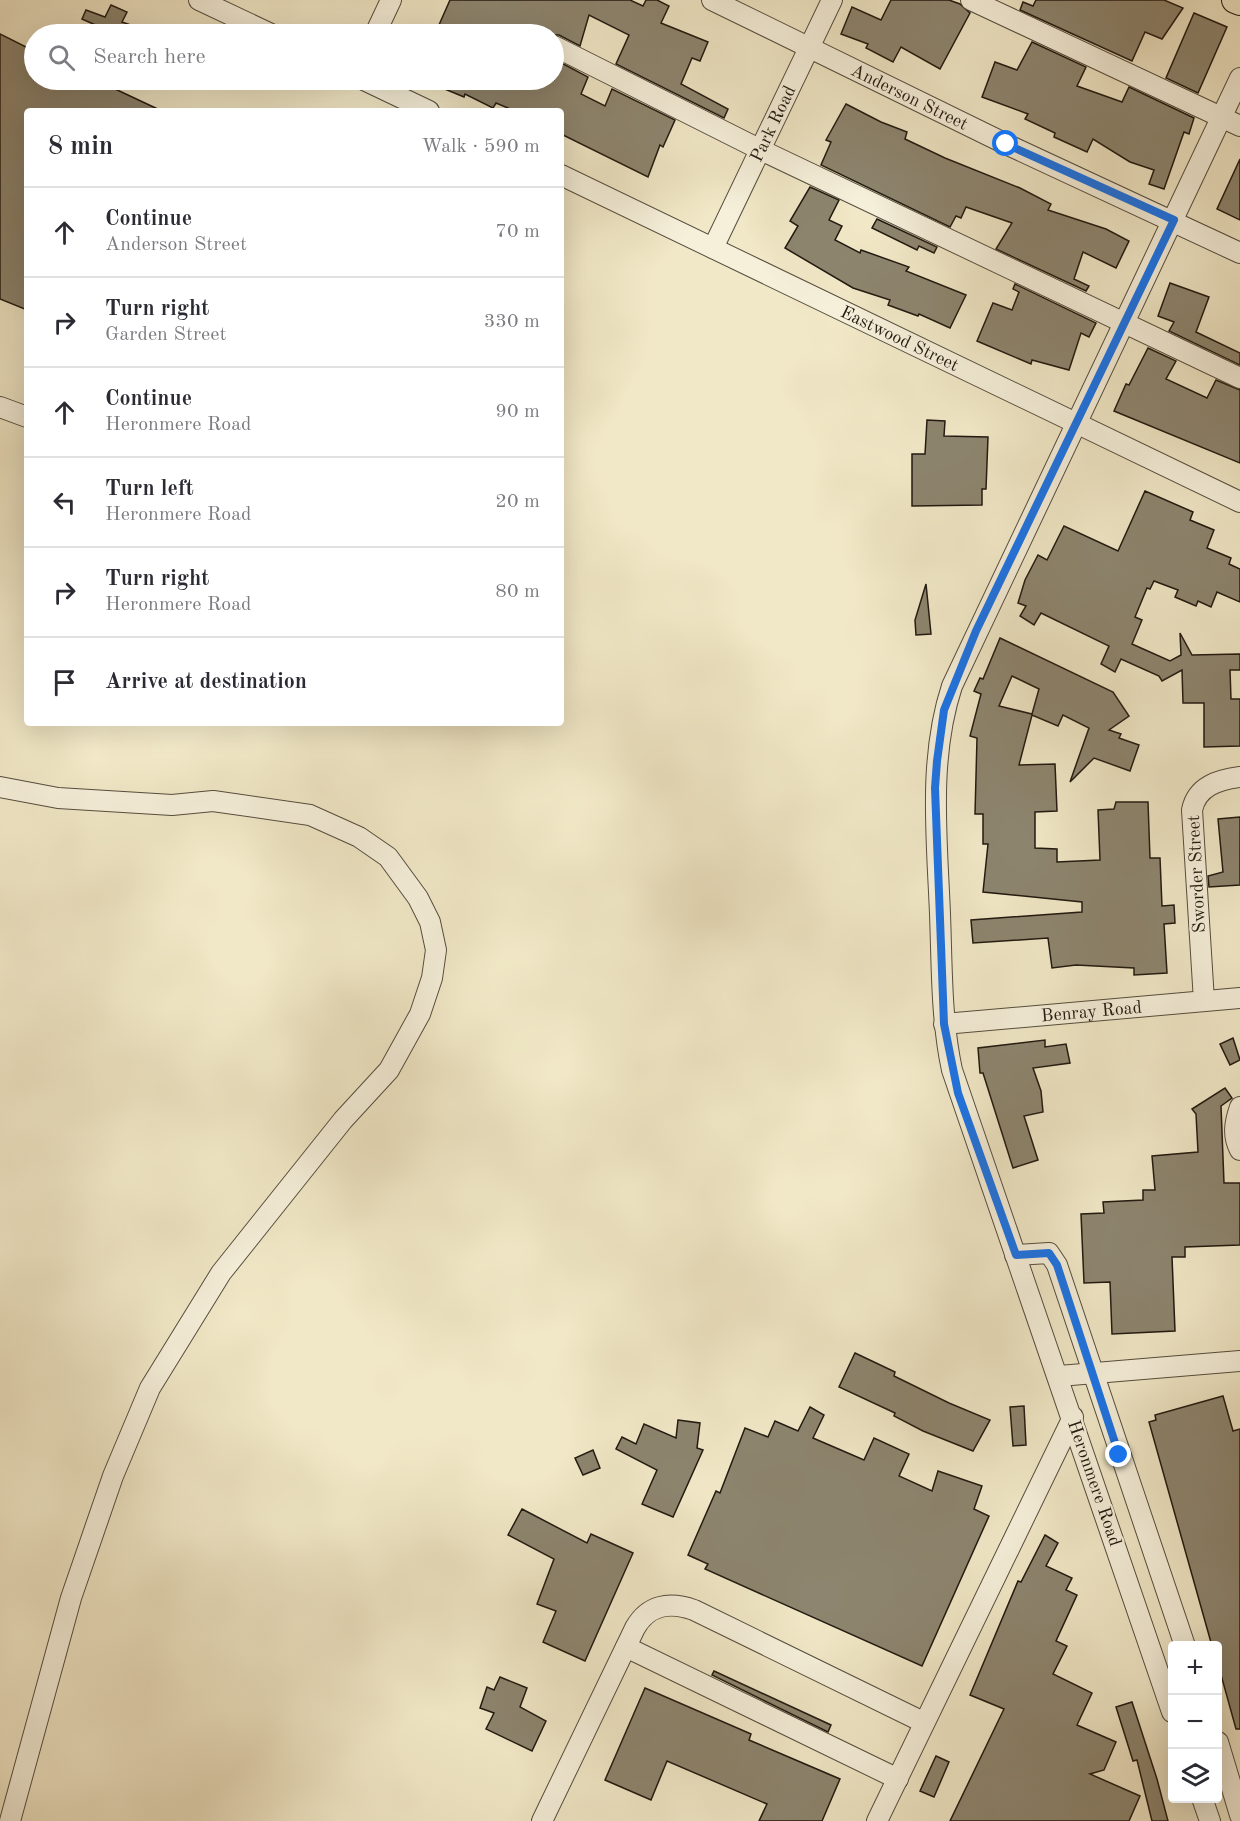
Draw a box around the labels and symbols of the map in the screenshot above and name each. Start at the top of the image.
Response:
street label: Anderson Street [848,61,971,134]
street label: Park Road [748,83,800,165]
route start [992,130,1018,156]
street label: Eastwood Street [837,303,961,375]
street label: Sworder Street [1185,814,1209,934]
street label: Benray Road [1040,999,1143,1025]
street label: Heronmere Road [1064,1418,1124,1549]
route end [1105,1441,1131,1467]

